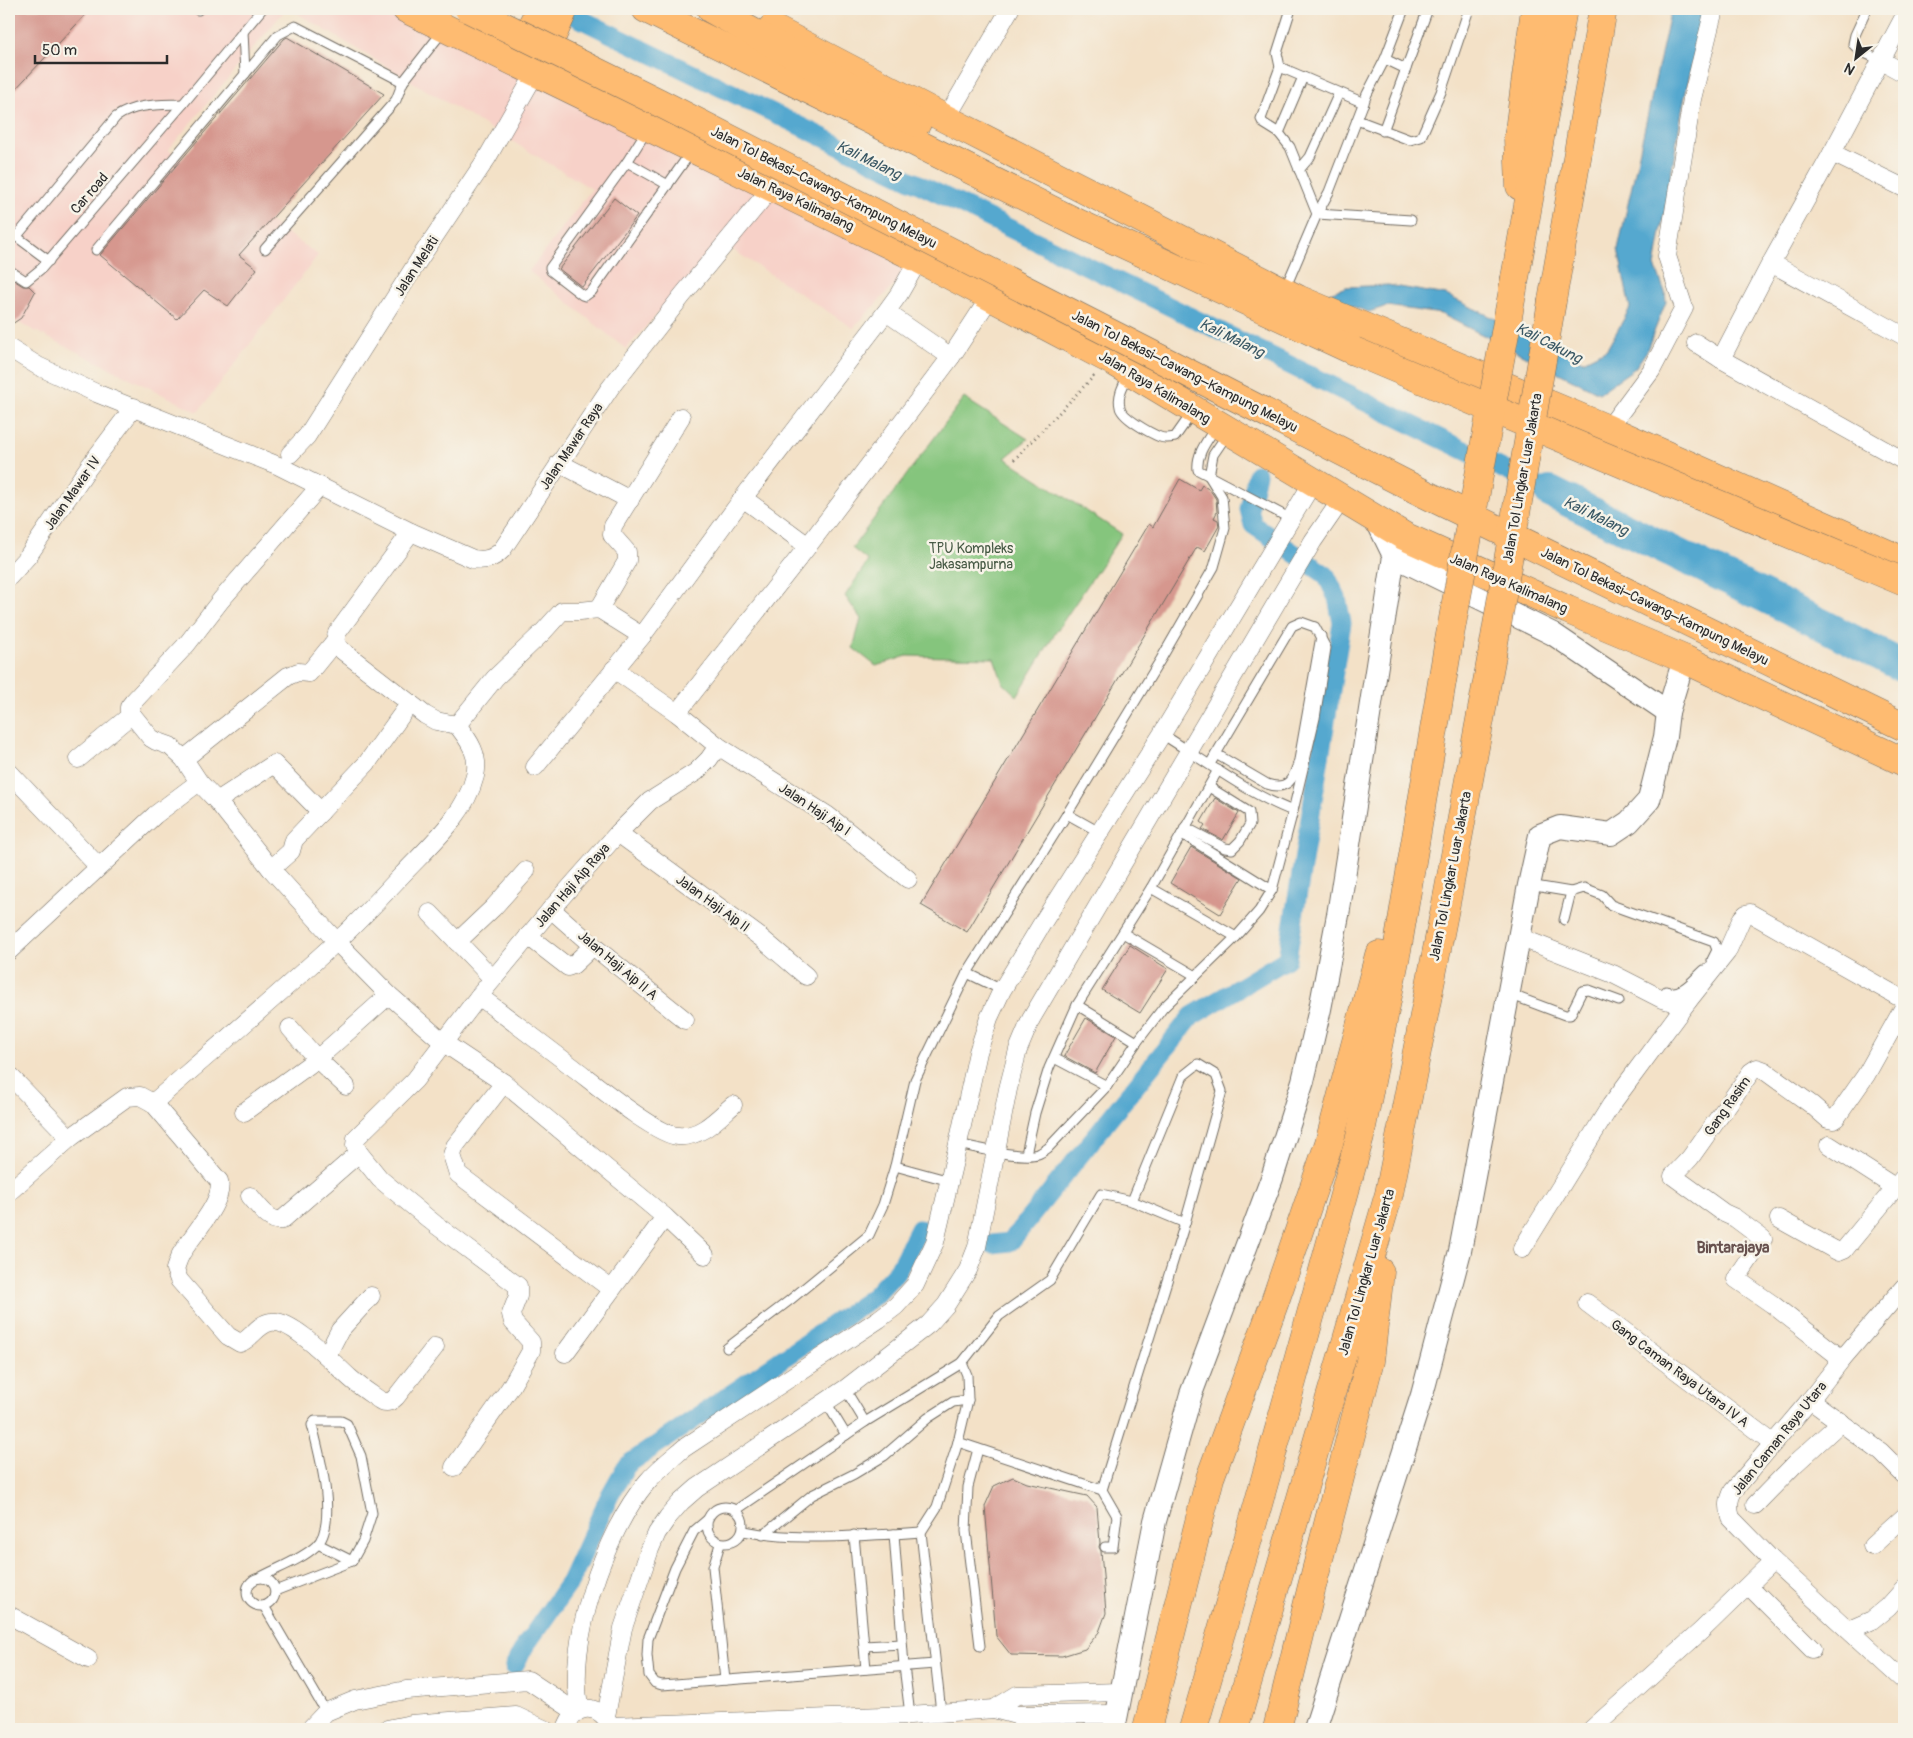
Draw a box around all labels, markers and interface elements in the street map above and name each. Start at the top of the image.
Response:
scale bar [35,32,168,64]
north arrow [1830,32,1880,82]
text: 50 m [42,41,77,60]
text: N [1841,59,1858,79]
street label: Jalan Tol Bekasi–Cawang–Kampung Melayu [708,123,940,252]
water label: Kali Malang [833,137,905,185]
street label: Jalan Raya Kalimalang [735,164,857,235]
street label: Car road [67,169,112,217]
street label: Jalan Melati [391,233,442,299]
street label: Jalan Tol Bekasi–Cawang–Kampung Melayu [1069,307,1301,436]
water label: Kali Malang [1196,315,1268,363]
water label: Kali Cakung [1513,319,1586,369]
street label: Jalan Raya Kalimalang [1096,347,1214,428]
street label: Jalan Tol Lingkar Luar Jakarta [1499,392,1546,564]
street label: Jalan Mawar Raya [536,400,607,493]
street label: Jalan Mawar IV [41,453,104,534]
water label: Kali Malang [1560,493,1632,541]
park label: TPU Kompleks Jakasampurna [929,540,1014,573]
street label: Jalan Tol Bekasi–Cawang–Kampung Melayu [1538,544,1772,669]
street label: Jalan Raya Kalimalang [1447,550,1570,617]
street label: Jalan Haji Aip I [776,779,854,840]
street label: Jalan Tol Lingkar Luar Jakarta [1426,790,1475,962]
street label: Jalan Haji Aip Raya [531,840,614,931]
street label: Jalan Haji Aip II [673,871,753,936]
street label: Jalan Haji Aip II A [574,927,661,1004]
street label: Gang Rasim [1701,1073,1754,1139]
street label: Jalan Tol Lingkar Luar Jakarta [1335,1187,1398,1357]
district label: Bintarajaya [1696,1238,1770,1258]
street label: Gang Caman Raya Utara IV A [1607,1316,1752,1431]
street label: Jalan Caman Raya Utara [1728,1378,1830,1499]

